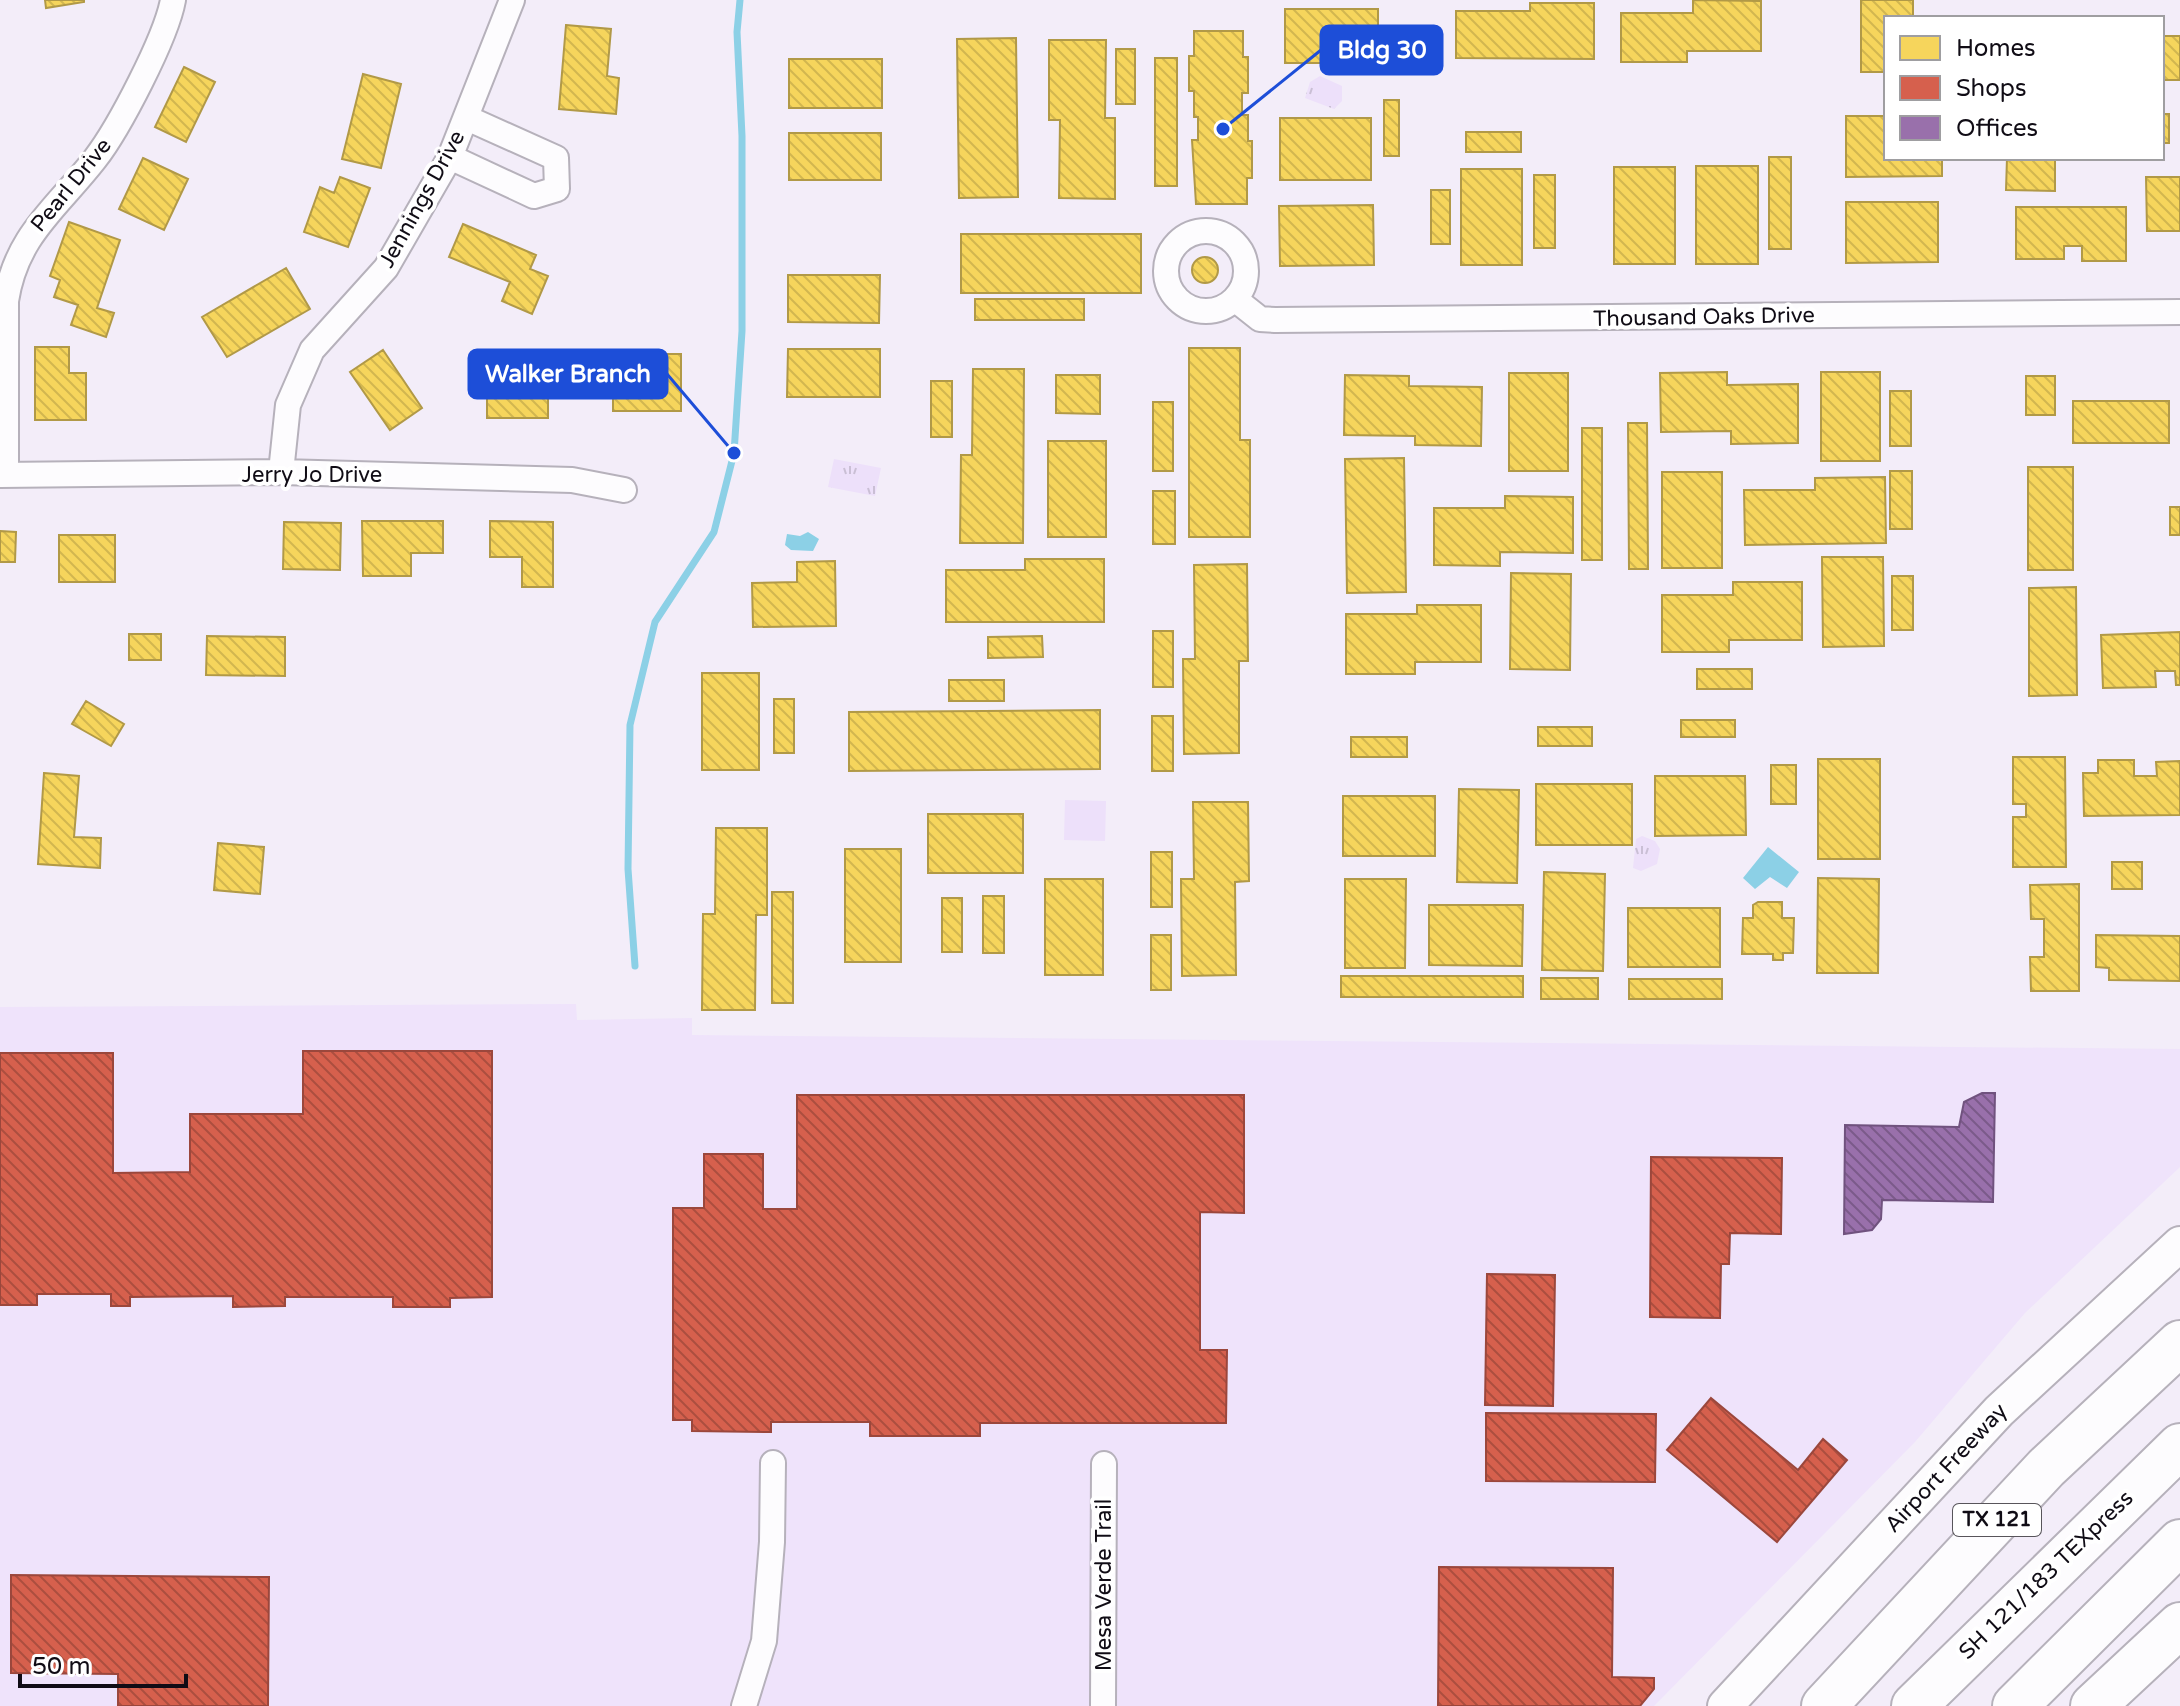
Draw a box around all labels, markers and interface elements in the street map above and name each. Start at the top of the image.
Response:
legend [1884,16,2164,160]
callout: Bldg 30 [1321,26,1442,74]
text: Homes [1956,34,2036,63]
text: Bldg 30 [1337,36,1427,65]
text: Shops [1956,74,2026,103]
text: Offices [1956,114,2038,143]
street label: Jennings Drive [374,126,470,272]
street label: Pearl Drive [25,133,117,237]
street label: Thousand Oaks Drive [1593,302,1815,332]
callout: Walker Branch [469,350,667,398]
text: Walker Branch [485,360,651,389]
street label: Jerry Jo Drive [242,462,382,488]
street label: Airport Freeway [1880,1398,2013,1538]
street label: SH 121/183 TEXpress [1954,1485,2138,1665]
street label: Mesa Verde Trail [1091,1499,1117,1671]
road number: TX 121 [1953,1504,2041,1536]
scale bar [20,1638,186,1688]
text: 50 m [32,1652,90,1681]

